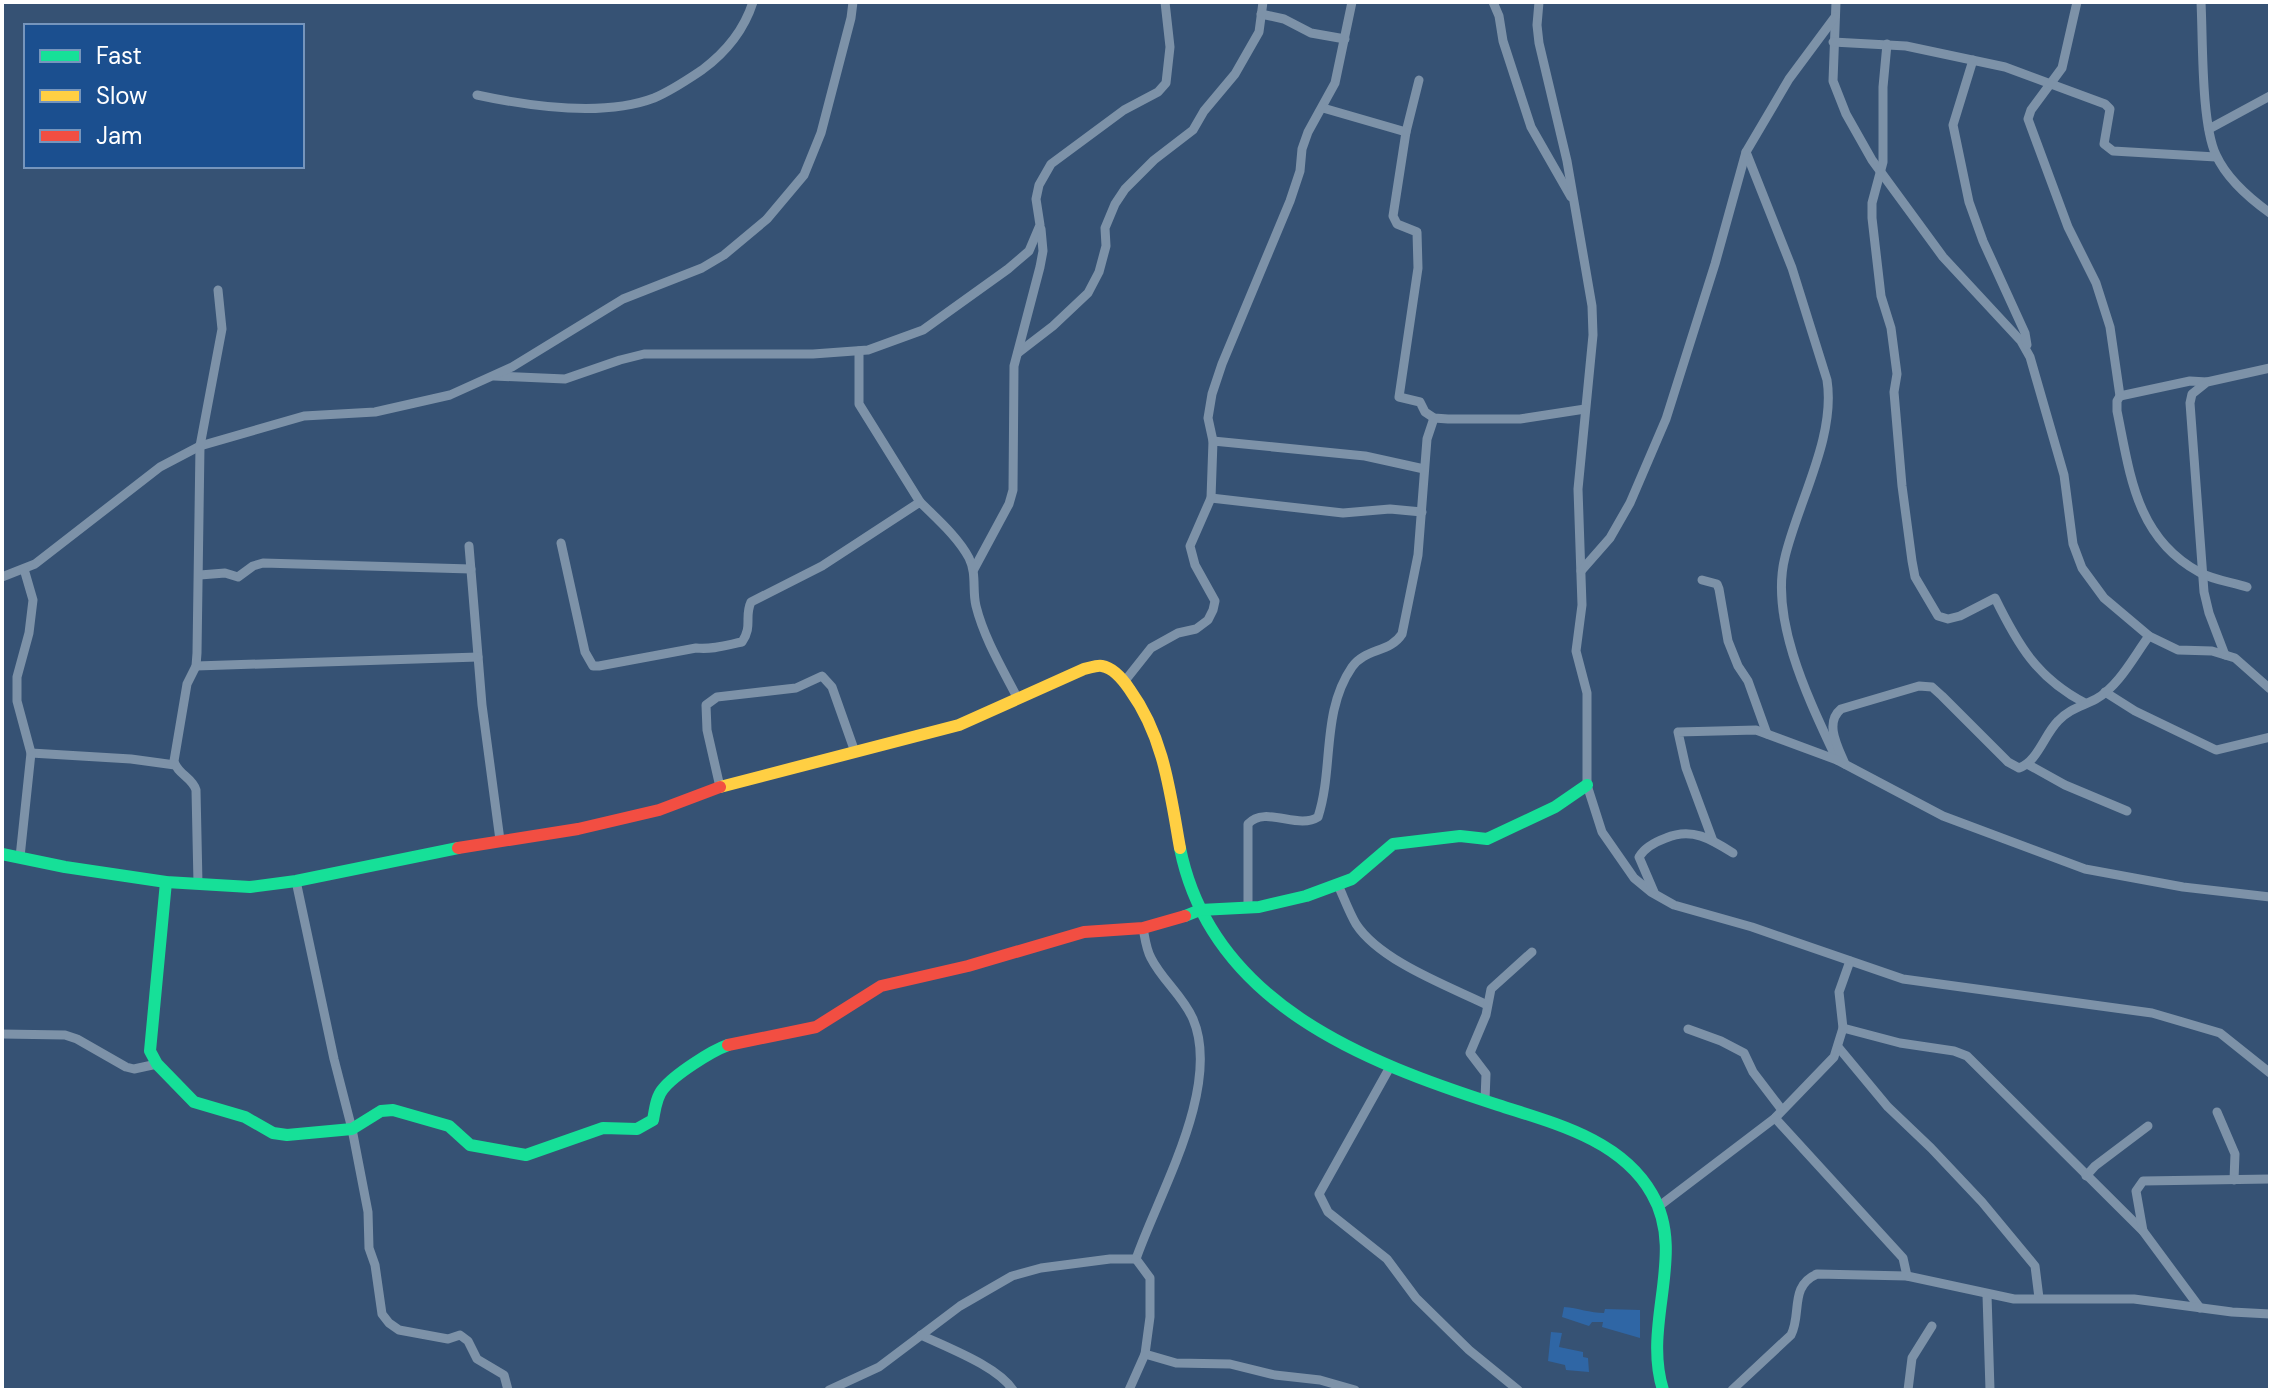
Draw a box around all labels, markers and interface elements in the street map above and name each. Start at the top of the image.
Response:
legend [24,24,304,168]
text: Fast [96,40,142,71]
text: Slow [96,80,147,111]
text: Jam [96,120,142,151]

